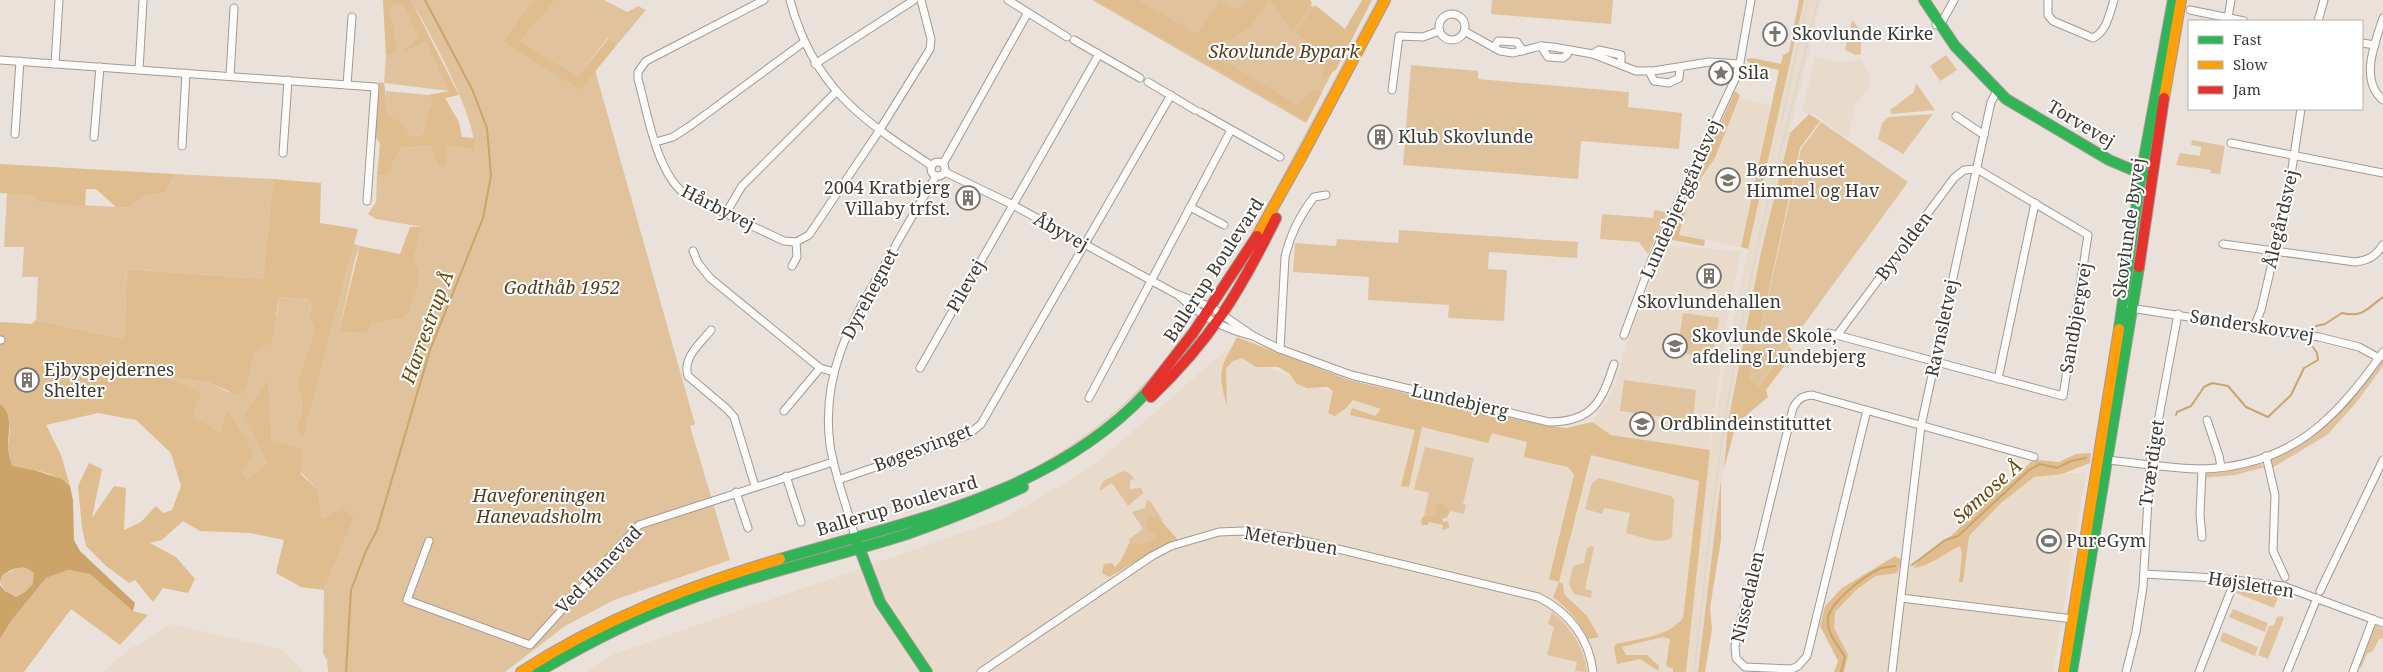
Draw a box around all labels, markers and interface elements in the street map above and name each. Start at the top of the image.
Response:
legend [2188,20,2363,110]
church icon: Skovlunde Kirke [1762,21,1788,47]
place label: Skovlunde Kirke [1792,21,1933,45]
text: Fast [2233,29,2262,49]
park label: Skovlunde Bypark [1208,39,1360,63]
text: Slow [2233,54,2267,74]
place icon: Sila [1708,60,1734,86]
place label: Sila [1738,60,1769,84]
text: Jam [2232,79,2261,99]
street label: Torvevej [2043,94,2120,153]
street label: Lundebjerggårdsvej [1634,115,1726,282]
building icon: Klub Skovlunde [1367,124,1393,150]
place label: Klub Skovlunde [1398,124,1533,148]
street label: Skovlunde Byvej [2106,156,2150,300]
place label: Børnehuset Himmel og Hav [1746,157,1880,202]
school or university icon: Børnehuset Himmel og Hav [1715,167,1741,193]
street label: Ålegårdsvej [2257,167,2303,271]
place label: 2004 Kratbjerg Villaby trfst. [824,175,950,220]
street label: Hårbyvej [678,178,759,236]
building icon: 2004 Kratbjerg Villaby trfst. [955,185,981,211]
street label: Ballerup Boulevard [1158,193,1269,346]
street label: Åbyvej [1030,206,1093,256]
street label: Byvolden [1869,206,1937,285]
street label: Dyrehegnet [835,244,903,343]
street label: Pilevej [940,255,990,316]
street label: Sandbjergvej [2053,260,2097,375]
building icon: Skovlundehallen [1696,263,1722,289]
water label: Harrestrup Å [394,267,459,388]
park label: Godthåb 1952 [504,275,620,299]
street label: Ravnsletvej [1919,277,1963,379]
place label: Skovlundehallen [1637,289,1781,313]
street label: Sønderskovvej [2188,303,2316,347]
place label: Skovlunde Skole, afdeling Lundebjerg [1692,323,1866,368]
school or university icon: Skovlunde Skole, afdeling Lundebjerg [1662,333,1688,359]
place label: Ejbyspejdernes Shelter [44,357,174,402]
building icon: Ejbyspejdernes Shelter [14,367,40,393]
street label: Lundebjerg [1409,377,1512,423]
school or university icon: Ordblindeinstituttet [1629,411,1655,437]
place label: Ordblindeinstituttet [1660,411,1832,435]
street label: Bøgesvinget [870,417,975,477]
street label: Tværdiget [2133,418,2169,508]
water label: Sømose Å [1946,453,2028,529]
street label: Ballerup Boulevard [813,469,980,541]
park label: Haveforeningen Hanevadsholm [472,483,606,528]
street label: Ved Hanevad [550,520,646,619]
street label: Meterbuen [1242,520,1340,560]
sports icon: PureGym [2036,528,2062,554]
place label: PureGym [2066,528,2146,552]
street label: Nissedalen [1725,548,1769,645]
street label: Højsletten [2206,565,2297,603]

